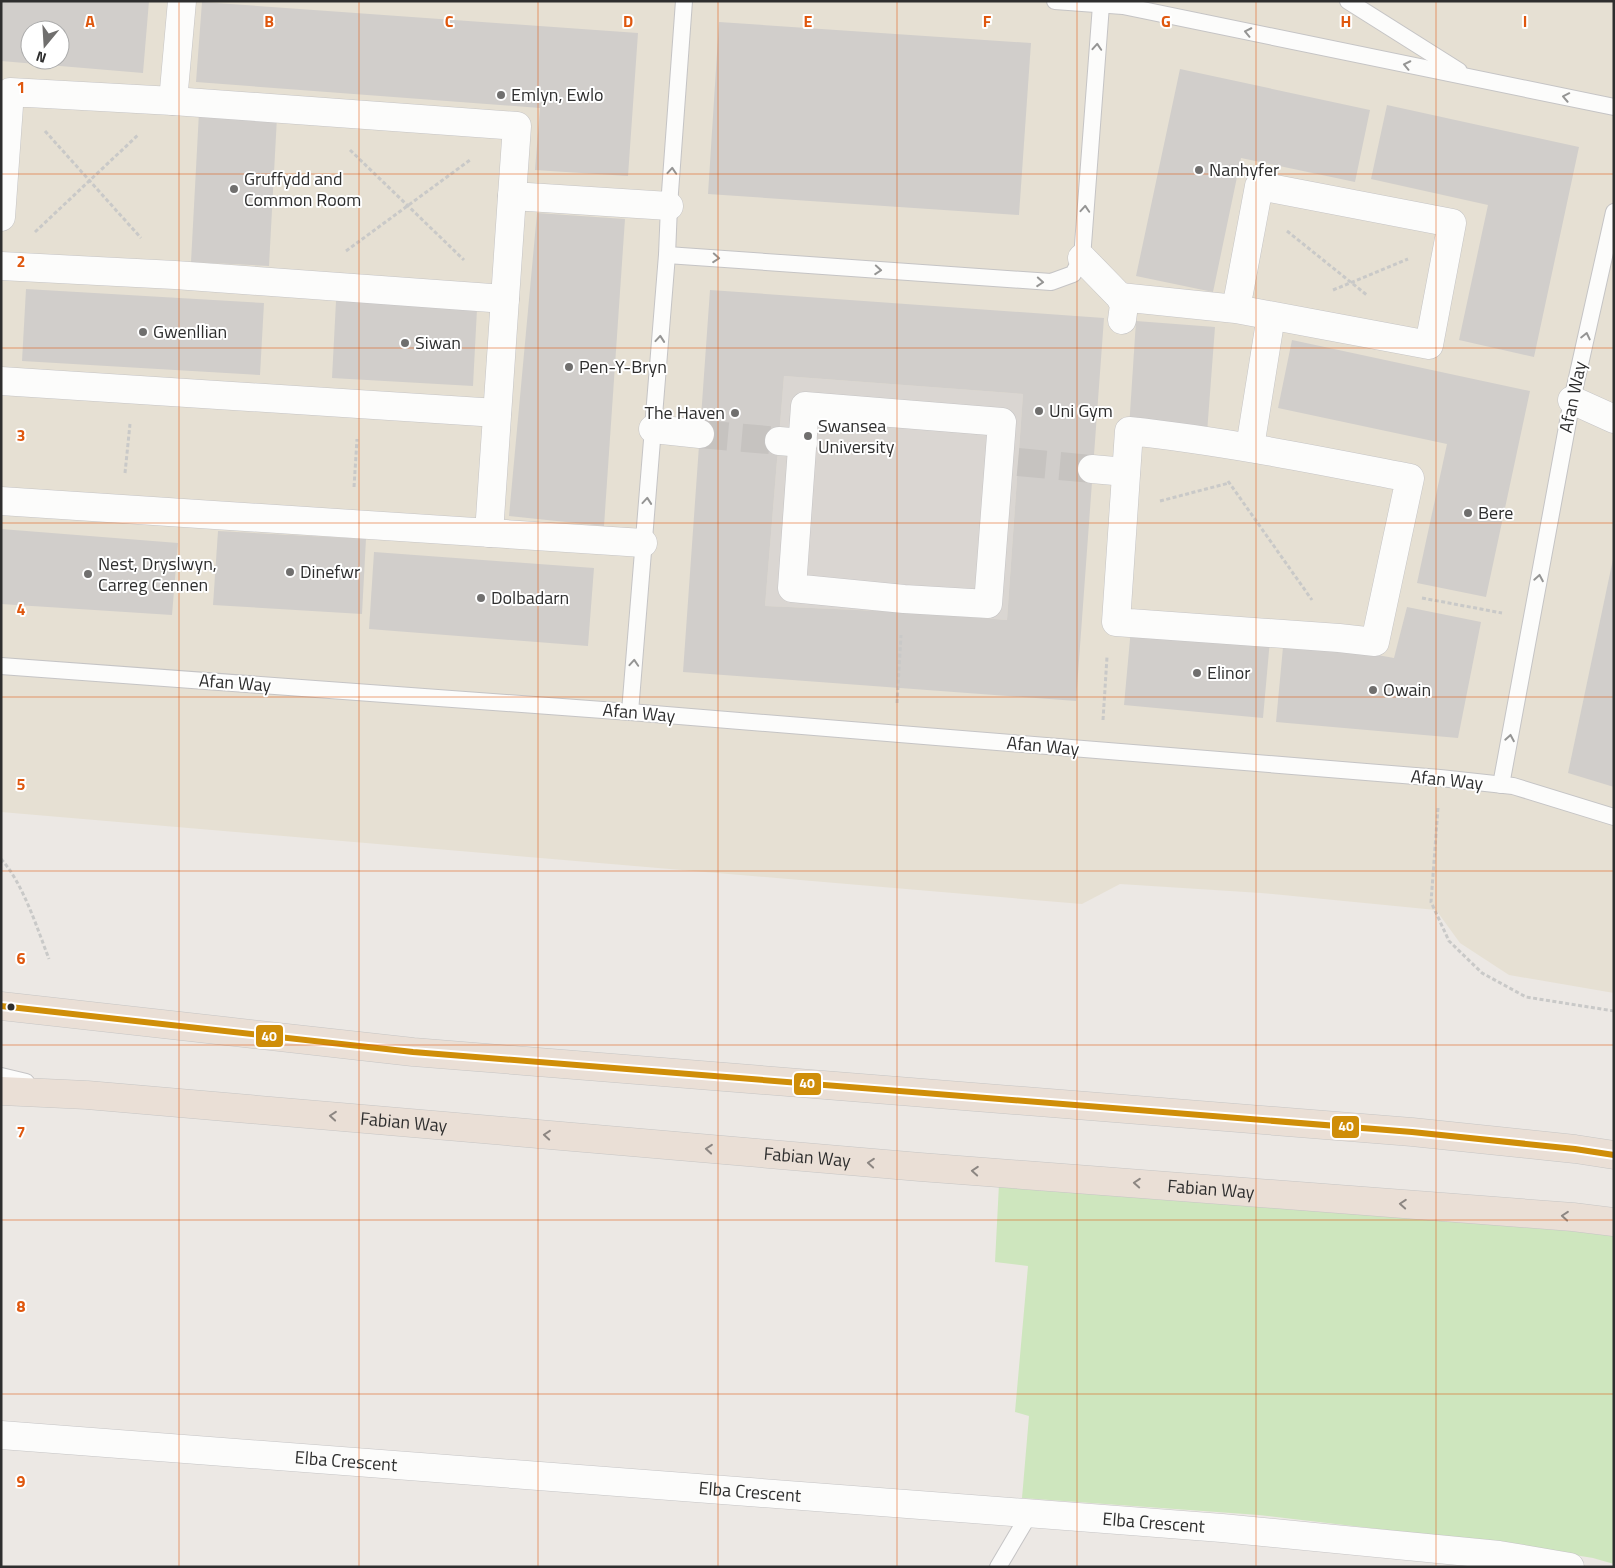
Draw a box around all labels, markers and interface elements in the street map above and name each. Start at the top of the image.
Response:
text: A [85,9,95,33]
text: B [264,9,274,33]
text: C [445,9,454,33]
text: D [623,9,633,33]
text: E [804,9,813,33]
text: F [983,9,992,33]
text: G [1161,9,1171,33]
text: H [1341,9,1351,33]
text: I [1523,9,1527,33]
north arrow [20,20,70,70]
one-way arrow [1243,27,1252,38]
one-way arrow [1092,43,1103,51]
text: N [33,46,49,69]
one-way arrow [1402,60,1411,70]
text: 1 [17,75,25,99]
place label: Emlyn, Ewlo [511,81,604,108]
marker: Emlyn, Ewlo [495,89,507,101]
one-way arrow [1562,92,1570,103]
place label: Nanhyfer [1209,156,1279,183]
marker: Nanhyfer [1193,164,1205,176]
place label: Gruffydd and Common Room [244,165,361,213]
one-way arrow [666,167,677,175]
marker: Gruffydd and Common Room [228,183,240,195]
one-way arrow [1080,205,1091,213]
text: 2 [17,249,25,273]
one-way arrow [712,253,720,264]
one-way arrow [874,264,882,275]
one-way arrow [1036,276,1044,287]
place label: Gwenllian [153,318,227,345]
marker: Gwenllian [137,326,149,338]
place label: Siwan [415,329,461,356]
one-way arrow [1580,331,1591,340]
one-way arrow [654,335,665,343]
marker: Siwan [399,337,411,349]
place label: Pen-Y-Bryn [579,353,667,380]
street label: Afan Way [1552,358,1593,435]
marker: Pen-Y-Bryn [563,361,575,373]
place label: Uni Gym [1049,397,1113,424]
place label: The Haven [644,399,725,426]
marker: Uni Gym [1033,405,1045,417]
marker: The Haven [729,407,741,419]
place label: Swansea University [818,412,895,460]
text: 3 [17,423,25,447]
marker: Swansea University [802,430,814,442]
one-way arrow [641,497,652,505]
place label: Bere [1478,499,1513,526]
marker: Bere [1462,507,1474,519]
place label: Nest, Dryslwyn, Carreg Cennen [98,550,217,598]
place label: Dinefwr [300,558,360,585]
marker: Dinefwr [284,566,296,578]
marker: Nest, Dryslwyn, Carreg Cennen [82,568,94,580]
one-way arrow [1534,573,1544,582]
place label: Dolbadarn [491,584,569,611]
marker: Dolbadarn [475,592,487,604]
text: 4 [17,597,26,621]
one-way arrow [629,659,640,667]
place label: Elinor [1207,659,1250,686]
street label: Afan Way [198,667,272,699]
marker: Elinor [1191,667,1203,679]
place label: Owain [1383,676,1431,703]
marker: Owain [1367,684,1379,696]
street label: Afan Way [602,696,677,729]
street label: Afan Way [1006,729,1081,762]
one-way arrow [1504,733,1515,742]
street label: Afan Way [1410,762,1485,797]
text: 5 [17,772,26,796]
text: 6 [17,946,26,970]
unlabelled marker [6,1002,16,1012]
line badge: 40 [255,1024,284,1048]
text: 40 [261,1025,277,1046]
line badge: 40 [793,1072,822,1096]
text: 40 [799,1072,815,1093]
street label: Fabian Way [359,1105,449,1139]
one-way arrow [329,1111,337,1122]
line badge: 40 [1331,1115,1360,1139]
text: 40 [1338,1115,1354,1136]
text: 7 [17,1120,25,1144]
one-way arrow [543,1129,551,1140]
street label: Fabian Way [763,1140,852,1174]
one-way arrow [705,1143,713,1154]
one-way arrow [867,1157,875,1168]
one-way arrow [970,1166,978,1177]
street label: Fabian Way [1166,1172,1256,1206]
one-way arrow [1132,1178,1140,1189]
one-way arrow [1399,1198,1407,1209]
one-way arrow [1561,1211,1569,1222]
text: 8 [17,1294,26,1318]
street label: Elba Crescent [294,1443,399,1478]
text: 9 [17,1469,26,1493]
street label: Elba Crescent [698,1474,803,1509]
street label: Elba Crescent [1101,1505,1207,1540]

